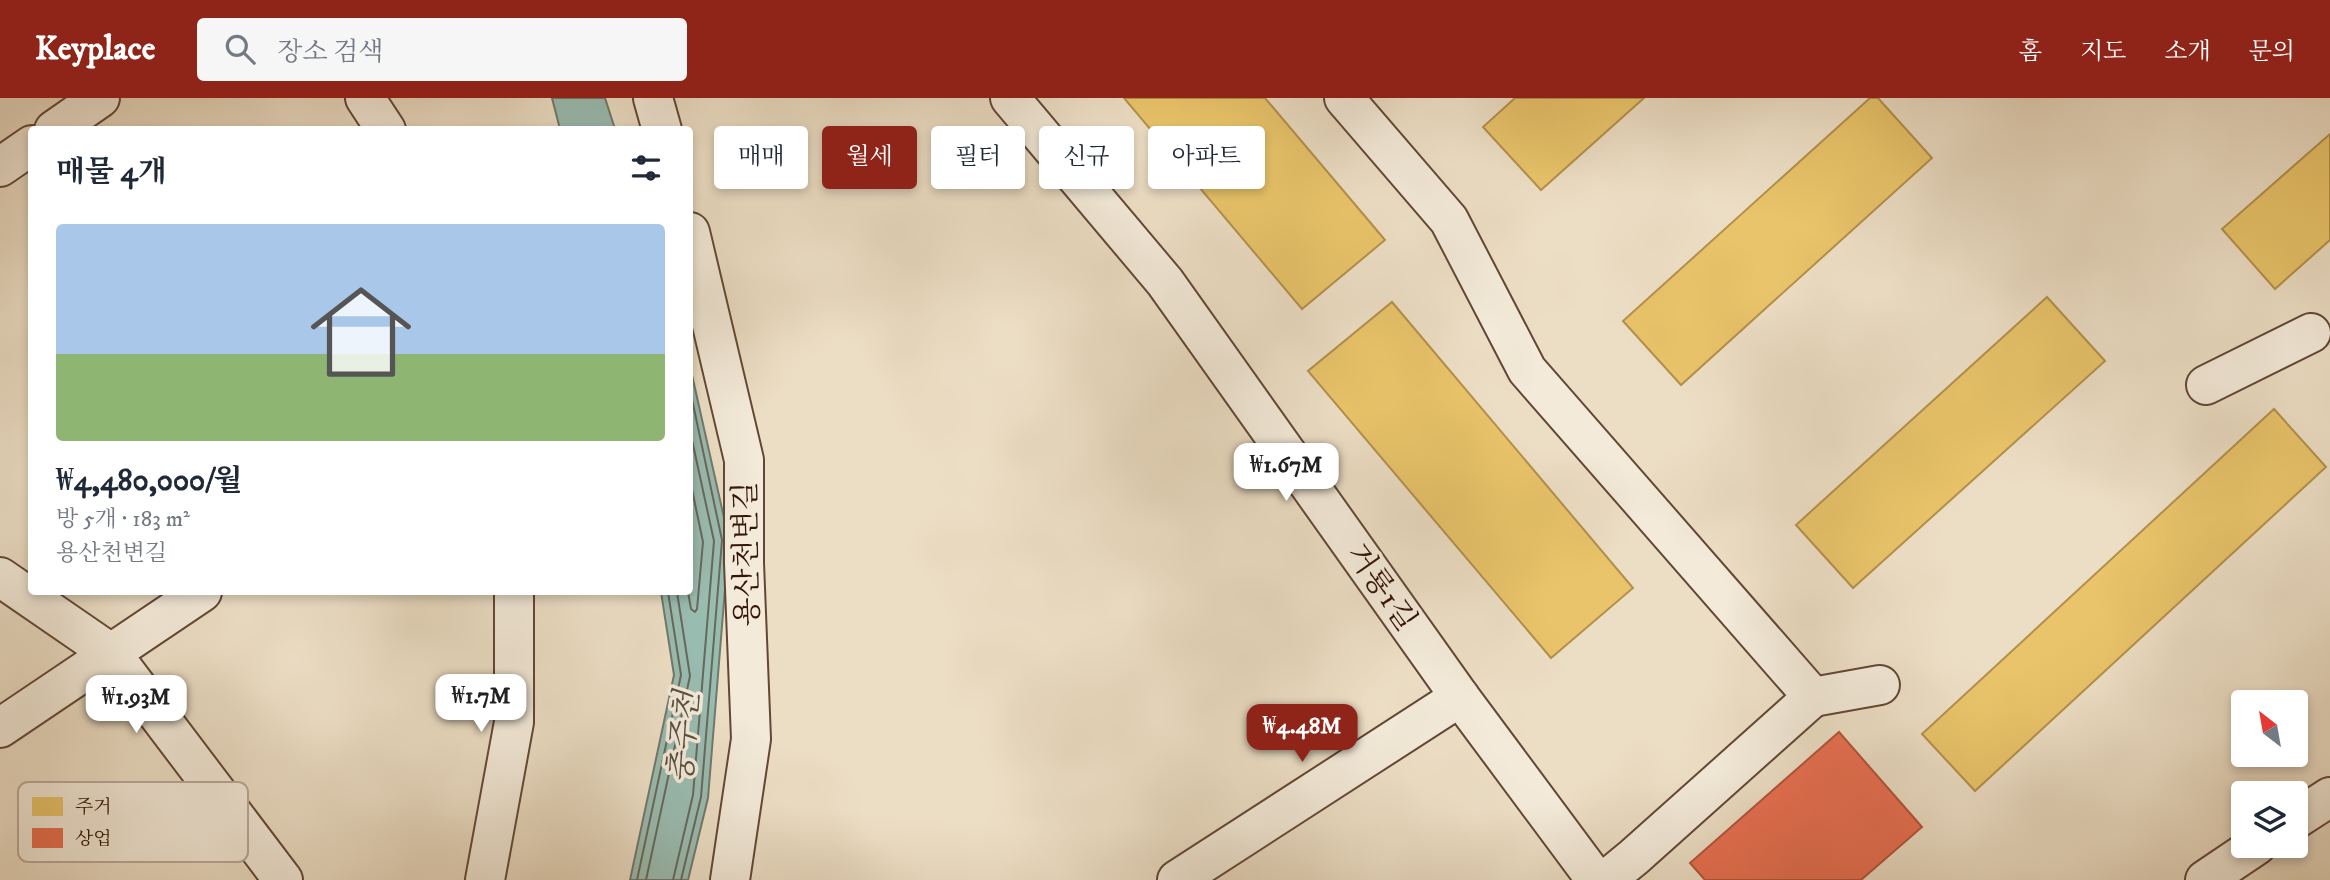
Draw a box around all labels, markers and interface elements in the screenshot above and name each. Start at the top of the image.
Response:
search box [197,18,687,81]
text: Keyplace [35,29,155,70]
icon: search [221,30,259,68]
text: 장소 검색 [277,36,383,69]
text: 홈 [2019,37,2042,67]
text: 지도 [2080,37,2126,67]
text: 소개 [2164,37,2211,67]
text: 문의 [2249,37,2295,67]
chip: 매매 [714,126,808,189]
chip: 월세 [822,126,917,189]
chip: 필터 [931,126,1025,189]
chip: 신규 [1039,126,1134,189]
chip: 아파트 [1148,126,1265,189]
icon: filters [627,149,665,187]
text: 매물 4개 [56,154,167,191]
icon: home [298,269,424,395]
pin: ₩1.67M [1229,444,1343,503]
text: ₩1.67M [1250,451,1322,480]
text: ₩4,480,000/월 [56,463,242,500]
street label: 용산천변길 [728,481,767,627]
text: 방 5개 · 183 m² [56,505,190,534]
street label: 거룡1길 [1338,537,1424,639]
text: 용산천변길 [56,539,167,568]
pin: ₩1.7M [432,674,530,734]
pin: ₩1.93M [79,676,193,735]
text: ₩1.7M [451,682,511,711]
text: ₩1.93M [102,683,170,712]
water label: 충주천 [661,687,709,785]
north arrow [2231,690,2308,766]
map controls [2231,690,2308,858]
pin: ₩4.48M [1245,704,1359,764]
text: ₩4.48M [1263,712,1341,741]
button: layers [2231,781,2308,858]
legend [18,782,248,862]
text: 주거 [75,796,112,819]
text: 상업 [75,828,112,851]

